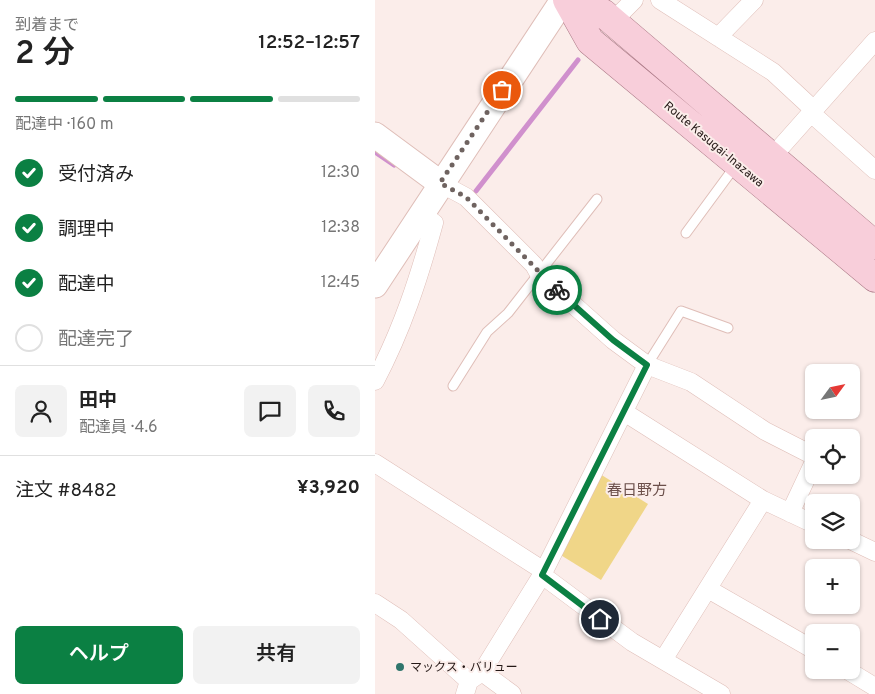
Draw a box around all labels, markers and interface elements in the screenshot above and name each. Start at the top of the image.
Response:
text: 到着まで [15,16,79,36]
text: 12:52–12:57 [258,31,360,55]
text: 2 分 [15,35,74,75]
pin [481,69,523,111]
icon: bag [488,76,516,104]
street label: Route Kasugai-Inazawa [660,98,767,191]
text: 配達中 · 160 m [15,115,114,135]
icon: check [15,159,43,187]
text: 受付済み [58,163,134,187]
text: 12:30 [321,163,360,183]
icon: check [15,214,43,242]
text: 調理中 [58,218,115,242]
text: 12:38 [321,218,360,238]
courier [532,265,582,315]
icon: check [15,269,43,297]
text: 配達中 [58,273,115,297]
text: 12:45 [321,273,360,293]
icon: bike [543,276,571,304]
text: 配達完了 [58,328,134,352]
north arrow [805,364,860,419]
map controls [805,364,860,679]
button: person [15,385,67,437]
button: chat [244,385,296,437]
button: phone [308,385,360,437]
text: 田中 [79,389,117,413]
text: 配達員 · 4.6 [79,418,158,438]
button: locate [805,429,860,484]
text: ¥3,920 [297,476,360,500]
text: 注文 #8482 [15,479,117,503]
district label: 春日野方 [607,482,667,501]
button: layers [805,494,860,549]
button: + [805,559,860,614]
pin [579,598,621,640]
icon: home [586,605,614,633]
button: − [805,624,860,679]
button: ヘルプ [15,626,183,684]
button: 共有 [193,626,360,684]
place label: マックス・バリュー [410,660,518,676]
marker: マックス・バリュー [394,661,406,673]

